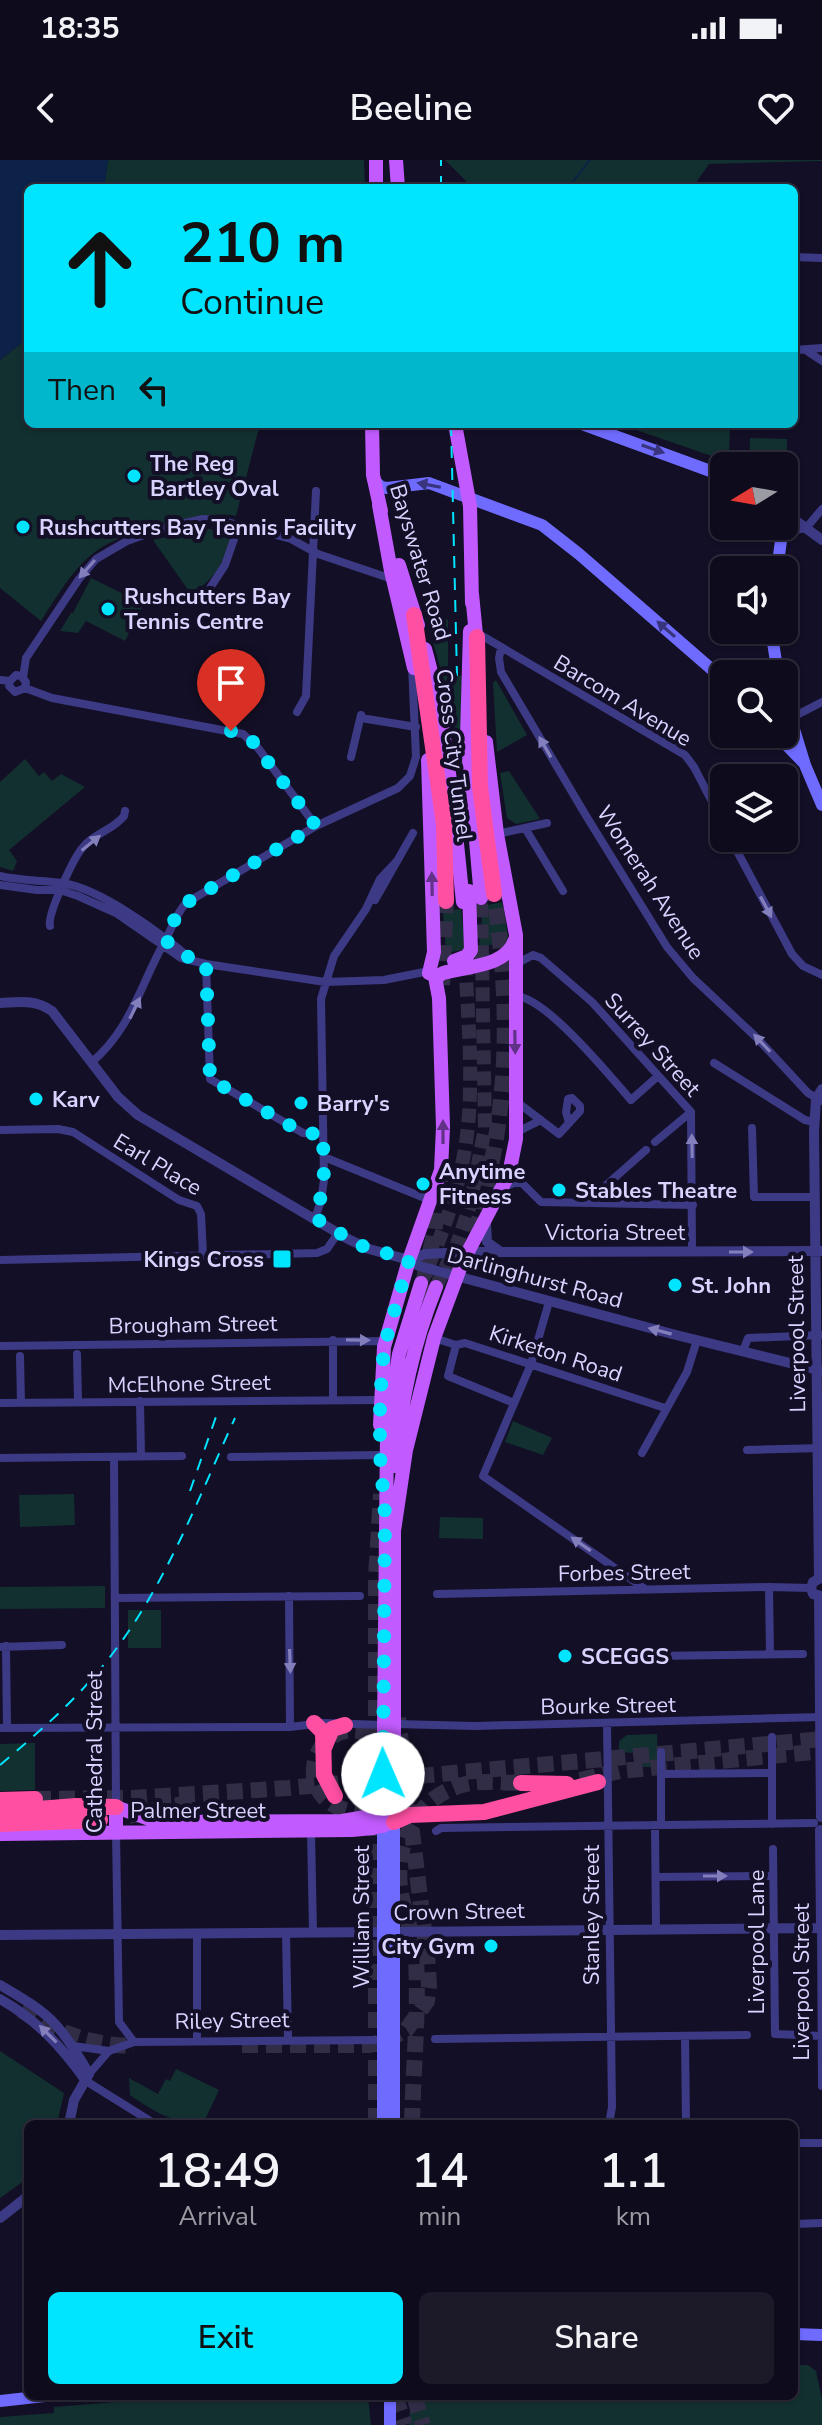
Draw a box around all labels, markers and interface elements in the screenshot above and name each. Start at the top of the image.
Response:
text: 18:35 [40,8,119,49]
text: Beeline [349,84,473,133]
icon: back [24,86,68,130]
icon: heart [754,86,798,130]
text: 210 m [180,205,345,282]
icon: ahead [48,216,152,320]
text: Continue [180,278,324,327]
icon: left [132,368,176,412]
text: Then [48,370,116,411]
one-way arrow [641,444,665,456]
place label: The Reg Bartley Oval [150,449,279,504]
north arrow [710,452,798,540]
map controls [710,452,798,852]
marker: The Reg Bartley Oval [125,467,143,485]
one-way arrow [417,479,442,491]
street label: Bayswater Road [382,481,458,644]
place label: Rushcutters Bay Tennis Facility [39,513,357,543]
marker: Rushcutters Bay Tennis Facility [14,518,32,536]
button: sound [710,556,798,644]
one-way arrow [79,560,97,579]
place label: Rushcutters Bay Tennis Centre [124,582,291,637]
marker: Rushcutters Bay Tennis Centre [99,600,117,618]
one-way arrow [656,621,676,638]
street label: Barcom Avenue [548,648,697,754]
pin [197,649,265,731]
button: search [710,660,798,748]
icon: arrive [209,661,253,705]
street label: Cross City Tunnel [429,667,480,844]
one-way arrow [538,736,552,758]
button: layers [710,764,798,852]
street label: Womerah Avenue [589,800,711,965]
one-way arrow [80,834,101,851]
one-way arrow [426,871,439,896]
one-way arrow [760,896,773,919]
street label: Surrey Street [598,986,707,1103]
one-way arrow [128,996,141,1019]
one-way arrow [509,1030,521,1055]
one-way arrow [753,1034,771,1053]
place label: Karv [52,1085,100,1115]
place label: Barry's [317,1089,390,1119]
marker: Karv [27,1090,45,1108]
marker: Barry's [292,1094,310,1112]
one-way arrow [437,1119,449,1144]
street label: Earl Place [108,1127,207,1203]
one-way arrow [686,1133,698,1158]
place label: Anytime Fitness [439,1157,525,1212]
marker: Anytime Fitness [414,1175,432,1193]
place label: Stables Theatre [575,1176,737,1206]
marker: Stables Theatre [550,1181,568,1199]
street label: Victoria Street [544,1218,686,1248]
street label: Darlinghurst Road [444,1240,626,1316]
place label: Kings Cross [143,1245,264,1275]
one-way arrow [729,1246,754,1258]
marker: Kings Cross [271,1248,293,1270]
street label: Liverpool Street [781,1255,813,1413]
place label: St. John [691,1271,771,1301]
marker: St. John [666,1276,684,1294]
street label: Brougham Street [108,1309,278,1341]
street label: Kirketon Road [485,1318,626,1390]
one-way arrow [647,1324,672,1336]
one-way arrow [346,1334,371,1346]
street label: McElhone Street [107,1368,271,1400]
one-way arrow [570,1537,591,1552]
street label: Forbes Street [557,1557,691,1589]
place label: SCEGGS [581,1642,669,1672]
marker: SCEGGS [556,1647,574,1665]
one-way arrow [284,1649,296,1674]
street label: Cathedral Street [80,1670,110,1833]
street label: Bourke Street [540,1690,676,1722]
position arrow [341,1732,425,1816]
street label: Palmer Street [130,1796,266,1826]
street label: William Street [347,1845,377,1989]
street label: Stanley Street [577,1845,607,1985]
street label: Liverpool Lane [742,1869,772,2015]
one-way arrow [703,1870,728,1883]
street label: Crown Street [393,1896,525,1928]
street label: Liverpool Street [787,1903,817,2061]
place label: City Gym [381,1932,475,1962]
marker: City Gym [482,1937,500,1955]
street label: Riley Street [174,2005,290,2037]
one-way arrow [39,2025,58,2044]
text: 18:49 [154,2138,281,2204]
text: 14 [411,2138,469,2204]
text: 1.1 [599,2138,668,2204]
text: Arrival [178,2199,257,2234]
text: min [418,2199,461,2234]
text: km [616,2199,651,2234]
button: Exit [48,2292,403,2384]
button: Share [419,2292,774,2384]

